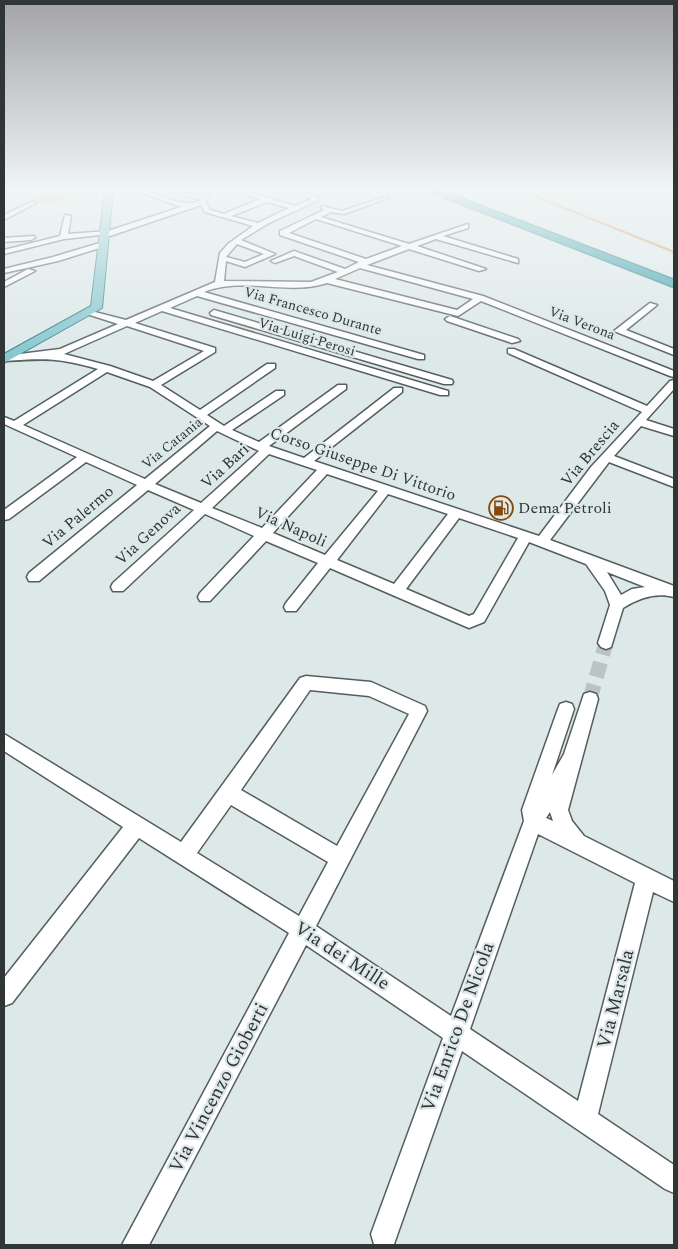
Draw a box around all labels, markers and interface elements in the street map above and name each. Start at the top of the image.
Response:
street label: Via Francesco Durante [242,281,385,341]
street label: Via Verona [546,301,618,345]
street label: Via Luigi Perosi [256,312,358,362]
street label: Via Catania [137,412,207,474]
street label: Via Brescia [555,414,625,492]
street label: Corso Giuseppe Di Vittorio [267,421,459,507]
street label: Via Bari [195,438,255,494]
street label: Via Palermo [37,480,119,554]
fuel station icon: Dema Petroli [488,495,514,521]
place label: Dema Petroli [518,496,612,520]
street label: Via Genova [110,497,186,571]
street label: Via Napoli [251,500,331,554]
street label: Via dei Mille [288,914,396,998]
street label: Via Enrico De Nicola [414,937,503,1116]
street label: Via Marsala [590,946,643,1052]
street label: Via Vincenzo Gioberti [162,998,276,1178]

